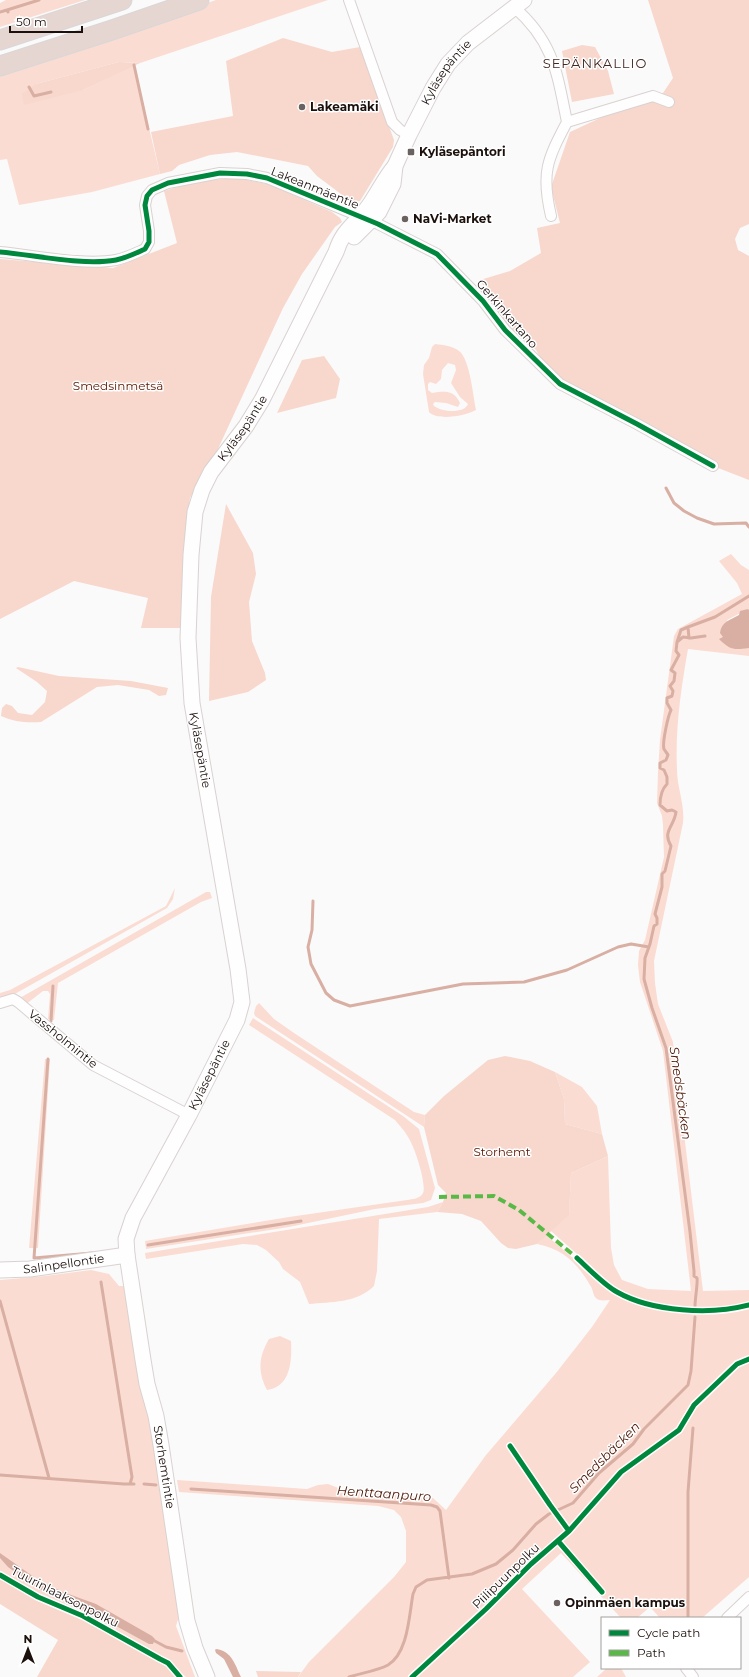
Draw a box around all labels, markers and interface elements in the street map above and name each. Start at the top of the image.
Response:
scale bar [10,8,82,34]
text: 50 m [16,14,47,29]
street label: Kyläsepäntie [418,36,474,107]
district label: SEPÄNKALLIO [543,55,647,71]
place label: Lakeamäki [310,99,379,114]
marker: Lakeamäki [297,102,307,112]
place label: Kyläsepäntori [419,144,506,159]
marker: Kyläsepäntori [406,147,416,157]
street label: Lakeanmäentie [269,163,362,212]
place label: NaVi-Market [413,211,492,226]
marker: NaVi-Market [400,214,410,224]
street label: Gerkinkartano [473,276,541,351]
park label: Smedsinmetsä [73,378,163,393]
street label: Kyläsepäntie [214,393,270,464]
street label: Kyläsepäntie [186,711,215,789]
street label: Vassholmintie [26,1006,101,1071]
street label: Kyläsepäntie [185,1037,233,1113]
water label: Smedsbäcken [667,1045,695,1141]
park label: Storhemt [473,1144,531,1159]
street label: Salinpellontie [23,1250,105,1276]
water label: Smedsbäcken [565,1418,643,1496]
street label: Storhemtintie [151,1424,178,1510]
water label: Henttaanpuro [336,1482,432,1504]
street label: Piilipuunpolku [469,1540,542,1612]
street label: Tuurinlaaksonpolku [9,1563,122,1630]
place label: Opinmäen kampus [565,1595,686,1610]
marker: Opinmäen kampus [552,1598,562,1608]
legend [601,1617,741,1669]
text: Cycle path [637,1625,700,1640]
north arrow [8,1629,48,1669]
text: N [24,1632,32,1646]
text: Path [637,1645,666,1660]

